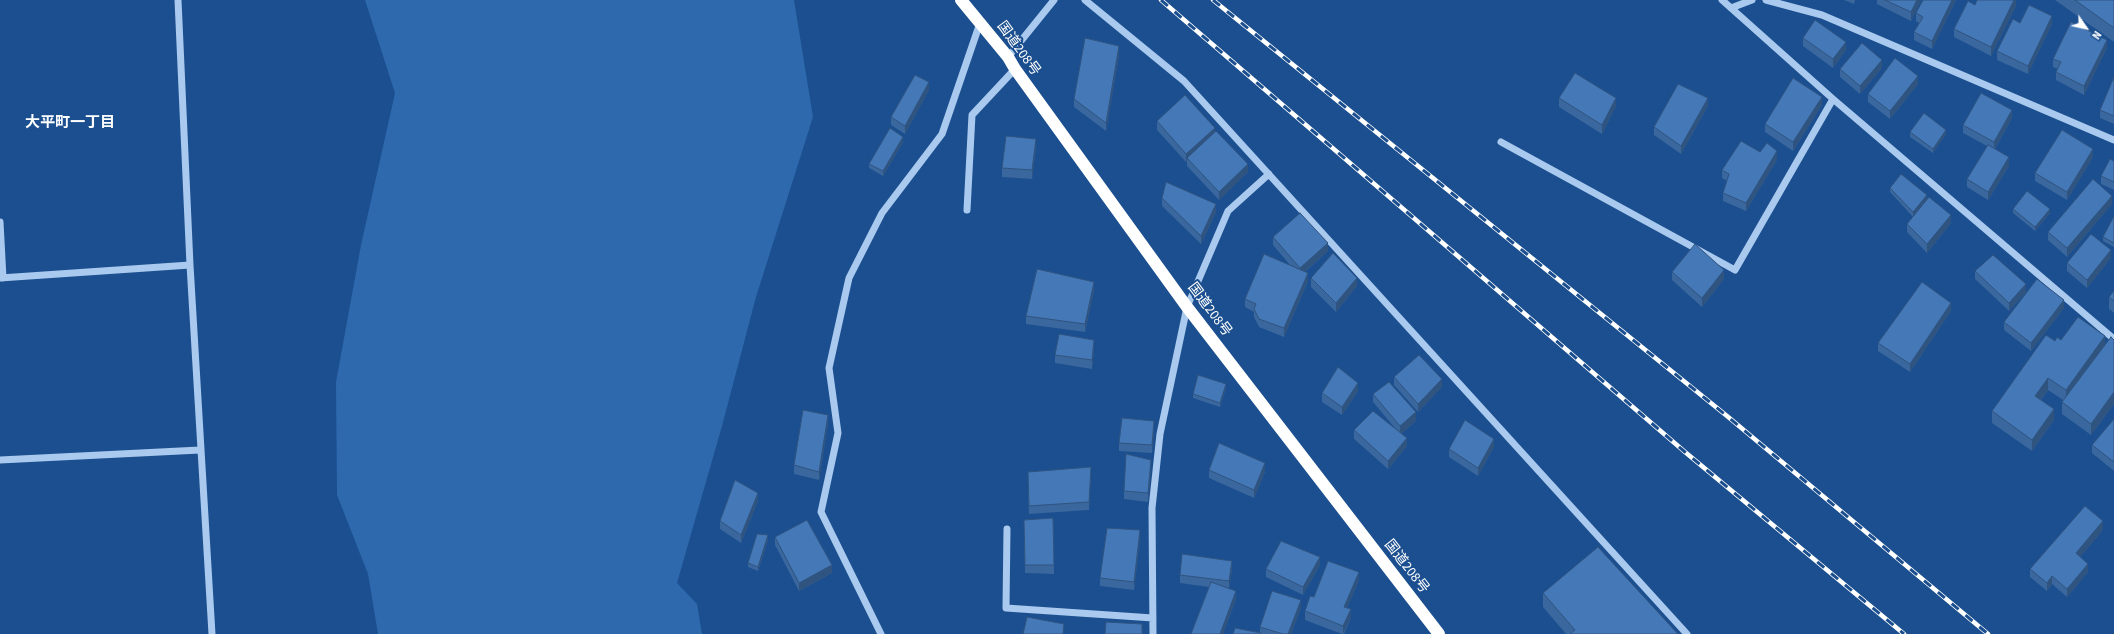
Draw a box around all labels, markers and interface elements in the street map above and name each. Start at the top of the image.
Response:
north arrow [2066,8,2106,48]
street label: 国道208号 [993,19,1043,79]
text: N [2088,28,2105,42]
district label: 大平町一丁目 [25,115,115,133]
street label: 国道208号 [1183,280,1235,340]
street label: 国道208号 [1380,537,1432,597]

